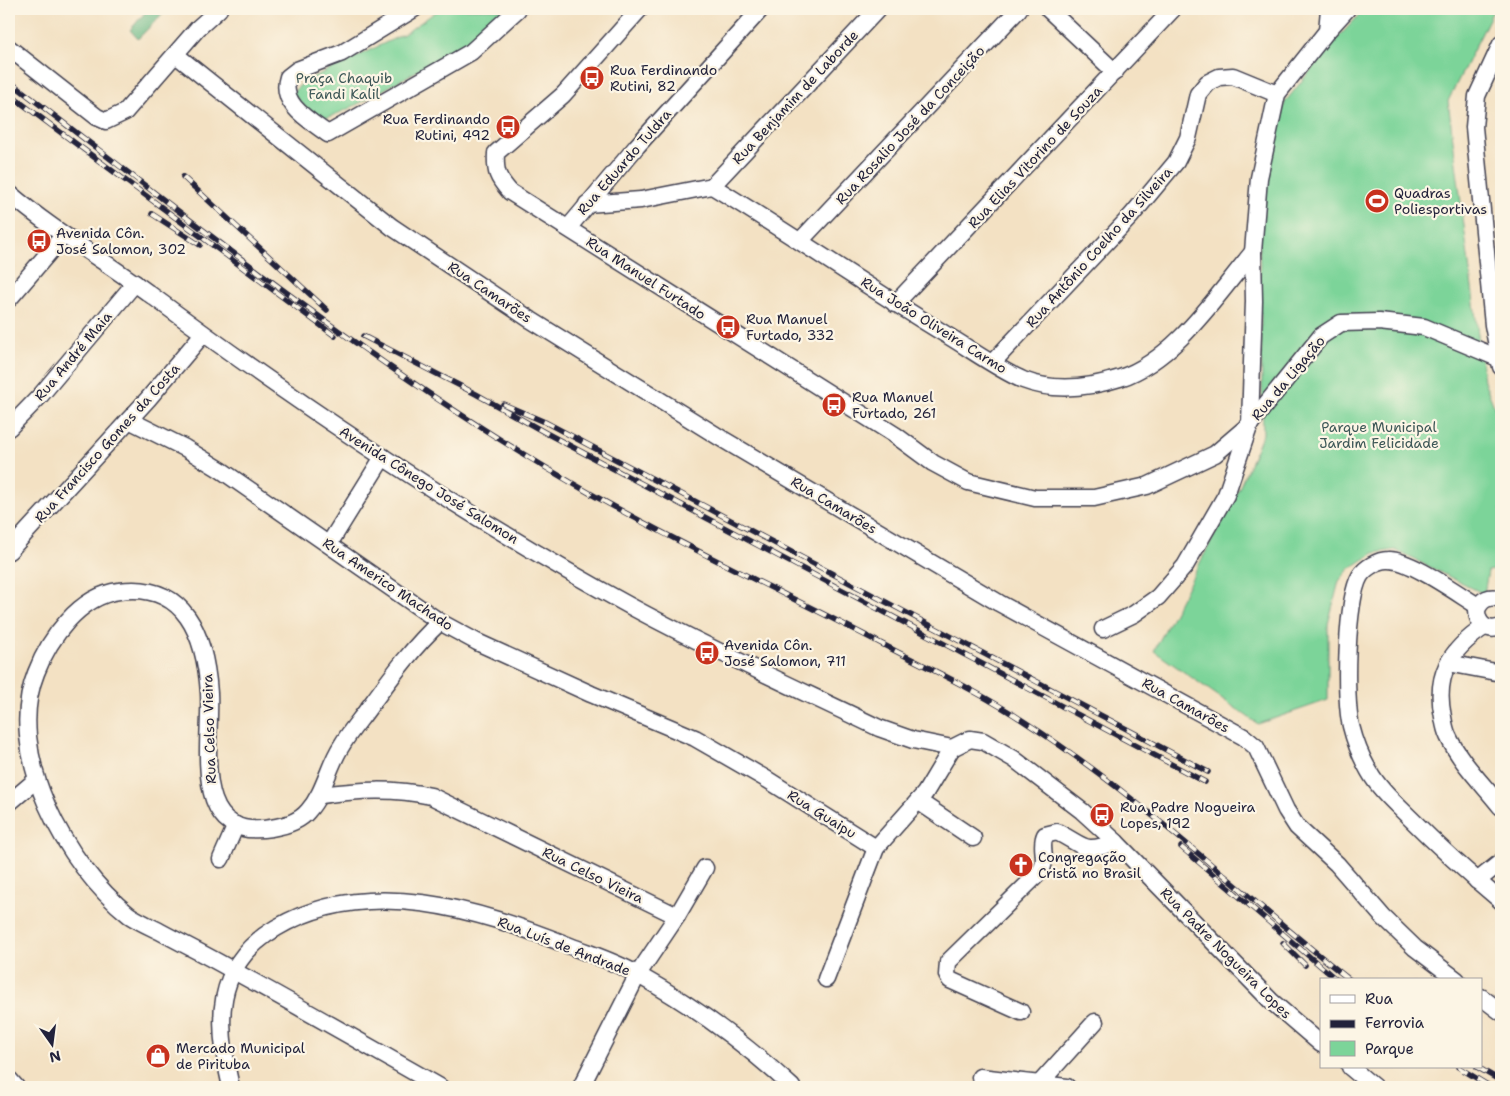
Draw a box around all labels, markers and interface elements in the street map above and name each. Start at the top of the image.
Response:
street label: Rua Benjamim de Laborde [728,26,862,168]
street label: Rua Rosalio José da Conceição [832,42,988,208]
place label: Rua Ferdinando Rutini, 82 [610,61,717,95]
bus stop icon: Rua Ferdinando Rutini, 82 [579,65,605,91]
park label: Praça Chaquib Fandi Kalil [296,69,392,103]
street label: Rua Elias Vitorino de Souza [964,82,1106,232]
street label: Rua Eduardo Tuldra [573,105,675,219]
place label: Rua Ferdinando Rutini, 492 [383,110,490,144]
bus stop icon: Rua Ferdinando Rutini, 492 [495,114,521,140]
street label: Rua Antônio Coelho da Silveira [1022,163,1176,331]
place label: Quadras Poliesportivas [1394,184,1487,218]
sports icon: Quadras Poliesportivas [1364,188,1390,214]
place label: Avenida Côn. José Salomon, 302 [56,224,186,258]
bus stop icon: Avenida Côn. José Salomon, 302 [26,228,52,254]
street label: Rua Manuel Furtado [583,233,709,323]
street label: Rua Camarões [445,257,535,327]
street label: Rua João Oliveira Carmo [858,273,1010,377]
street label: Rua André Maia [30,307,116,404]
place label: Rua Manuel Furtado, 332 [746,310,834,344]
bus stop icon: Rua Manuel Furtado, 332 [715,314,741,340]
street label: Rua da Ligação [1247,332,1329,424]
street label: Rua Francisco Gomes da Costa [31,359,184,526]
place label: Rua Manuel Furtado, 261 [852,388,936,422]
bus stop icon: Rua Manuel Furtado, 261 [821,392,847,418]
park label: Parque Municipal Jardim Felicidade [1319,418,1439,452]
street label: Avenida Cônego José Salomon [336,422,522,548]
street label: Rua Camarões [788,472,880,538]
street label: Rua Americo Machado [319,534,457,634]
place label: Avenida Côn. José Salomon, 711 [724,636,846,670]
bus stop icon: Avenida Côn. José Salomon, 711 [694,640,720,666]
street label: Rua Celso Vieira [198,673,220,784]
street label: Rua Camarões [1139,674,1233,737]
street label: Rua Guaipu [784,786,860,842]
place label: Rua Padre Nogueira Lopes, 192 [1120,798,1256,832]
bus stop icon: Rua Padre Nogueira Lopes, 192 [1089,802,1115,828]
street label: Rua Celso Vieira [540,843,647,907]
place label: Congregação Cristã no Brasil [1038,848,1142,882]
church icon: Congregação Cristã no Brasil [1008,852,1034,878]
street label: Rua Padre Nogueira Lopes [1157,884,1295,1022]
street label: Rua Luís de Andrade [495,912,633,980]
legend [1320,978,1482,1068]
text: Rua [1365,989,1394,1009]
text: Ferrovia [1365,1013,1425,1033]
north arrow [28,1018,78,1068]
place label: Mercado Municipal de Pirituba [176,1039,306,1073]
text: Parque [1365,1039,1414,1059]
shop icon: Mercado Municipal de Pirituba [145,1043,171,1069]
text: N [48,1047,63,1067]

